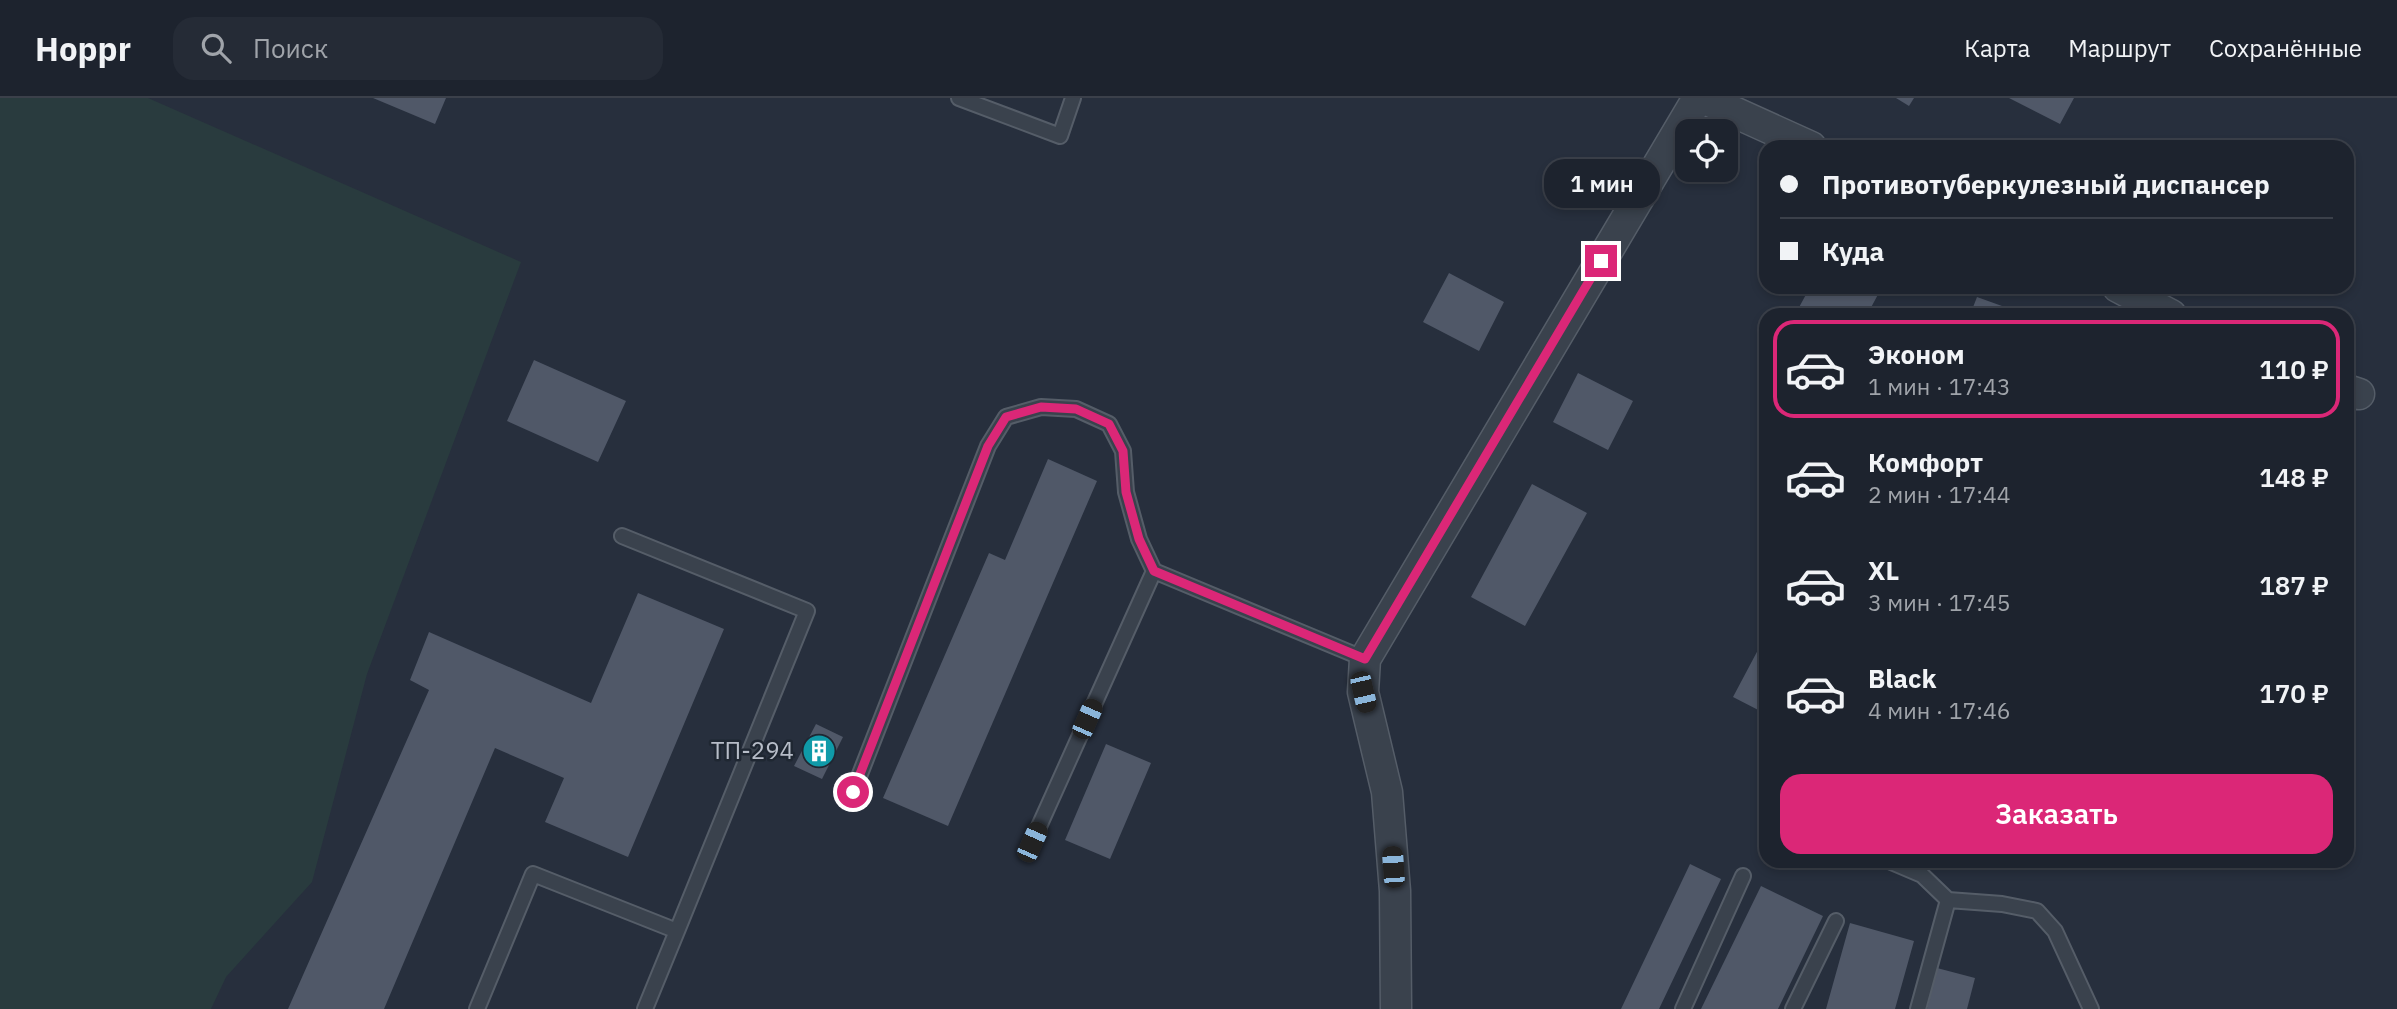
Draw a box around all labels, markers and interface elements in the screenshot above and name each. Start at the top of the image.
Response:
search box [173,17,663,80]
text: Hoppr [35,27,131,70]
icon: search [197,29,235,67]
text: Поиск [253,31,328,65]
text: Карта [1964,32,2030,64]
text: Маршрут [2068,32,2171,64]
text: Сохранённые [2209,32,2362,64]
map controls [1675,119,1738,182]
button: locate [1675,119,1738,182]
callout: 1 мин [1543,159,1659,208]
text: Противотуберкулезный диспансер [1822,167,2270,201]
text: 1 мин [1570,168,1634,198]
text: Куда [1822,234,1884,268]
route end [1585,245,1617,277]
text: Эконом [1868,337,1965,371]
icon: car [1784,338,1847,401]
text: 110 ₽ [2259,352,2329,386]
text: 1 мин · 17:43 [1868,371,2011,401]
text: Комфорт [1868,445,1983,479]
icon: car [1784,446,1847,509]
text: 148 ₽ [2259,460,2329,494]
text: 2 мин · 17:44 [1868,479,2011,509]
text: XL [1868,553,1899,587]
icon: car [1784,554,1847,617]
text: 187 ₽ [2259,568,2329,602]
text: 3 мин · 17:45 [1868,587,2011,617]
text: Black [1868,661,1936,695]
icon: car [1784,662,1847,725]
car [1349,669,1378,715]
text: 170 ₽ [2259,676,2329,710]
text: 4 мин · 17:46 [1868,695,2011,725]
car [1069,696,1106,742]
building icon: ТП-294 [800,732,838,770]
place label: ТП-294 [711,734,794,766]
button: Заказать [1780,774,2333,854]
route start [837,776,869,808]
car [1014,819,1051,865]
car [1382,845,1405,889]

